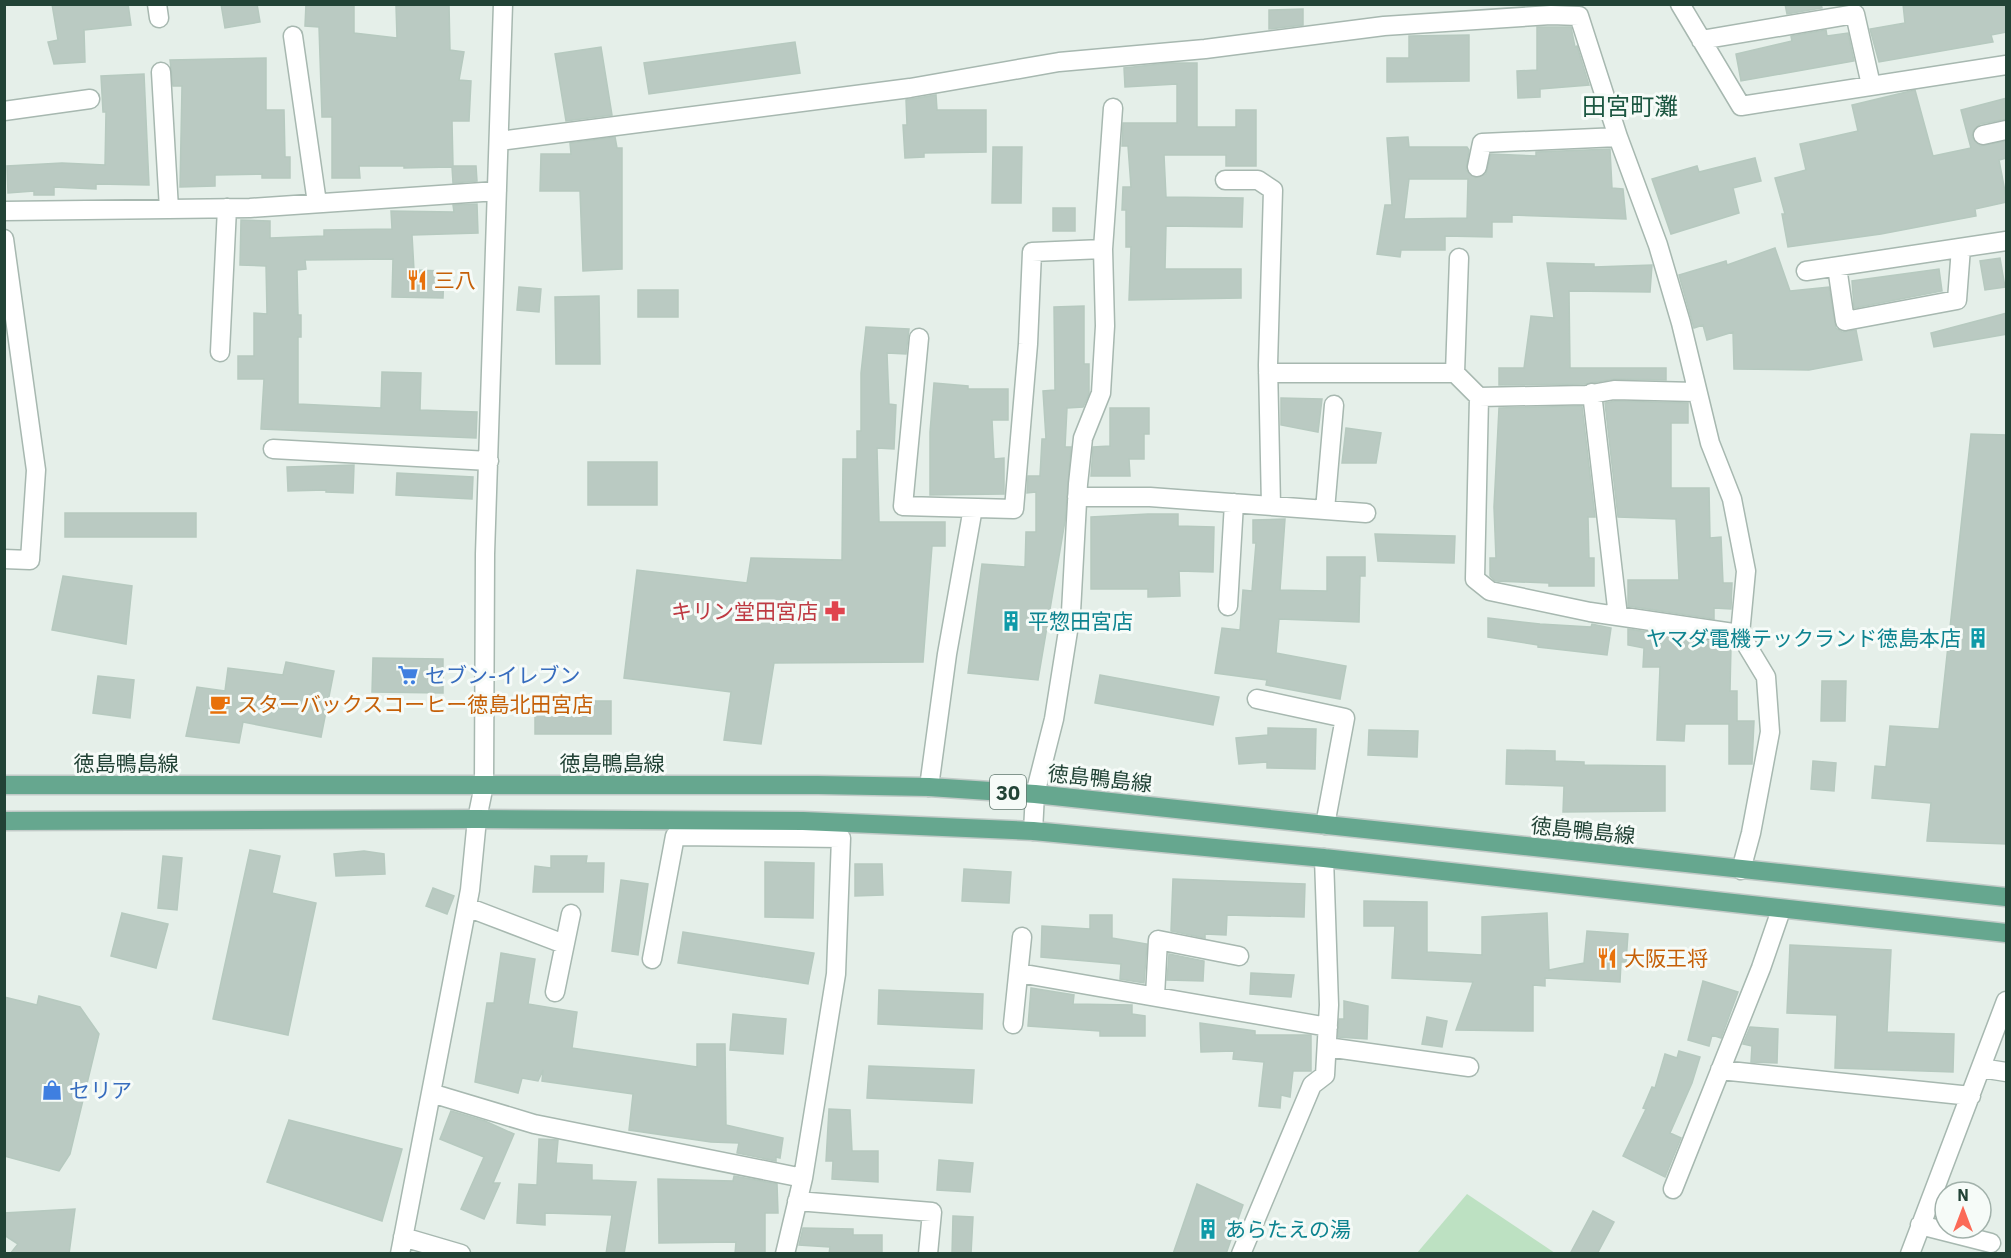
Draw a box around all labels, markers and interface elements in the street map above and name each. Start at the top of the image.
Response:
district label: 田宮町灘 [1582,90,1678,122]
place label: 三八 [434,266,476,294]
restaurant icon: 三八 [405,268,429,292]
place label: キリン堂田宮店 [671,597,818,625]
pharmacy icon: キリン堂田宮店 [823,599,847,623]
place label: 平惣田宮店 [1028,607,1133,635]
building icon: 平惣田宮店 [999,609,1023,633]
place label: ヤマダ電機テックランド徳島本店 [1646,624,1961,652]
building icon: ヤマダ電機テックランド徳島本店 [1966,626,1990,650]
place label: セブン-イレブン [425,661,580,689]
supermarket icon: セブン-イレブン [396,663,420,687]
place label: スターバックスコーヒー徳島北田宮店 [237,690,593,718]
cafe icon: スターバックスコーヒー徳島北田宮店 [208,692,232,716]
street label: 徳島鴨島線 [74,749,179,777]
street label: 徳島鴨島線 [560,749,665,777]
street label: 徳島鴨島線 [1046,759,1154,797]
road number: 30 [990,775,1026,809]
street label: 徳島鴨島線 [1529,811,1637,849]
place label: 大阪王将 [1624,944,1708,972]
restaurant icon: 大阪王将 [1595,946,1619,970]
place label: セリア [69,1076,132,1104]
shop icon: セリア [40,1078,64,1102]
north arrow [1933,1180,1993,1240]
text: N [1957,1185,1969,1205]
place label: あらたえの湯 [1225,1215,1351,1243]
building icon: あらたえの湯 [1196,1217,1220,1241]

